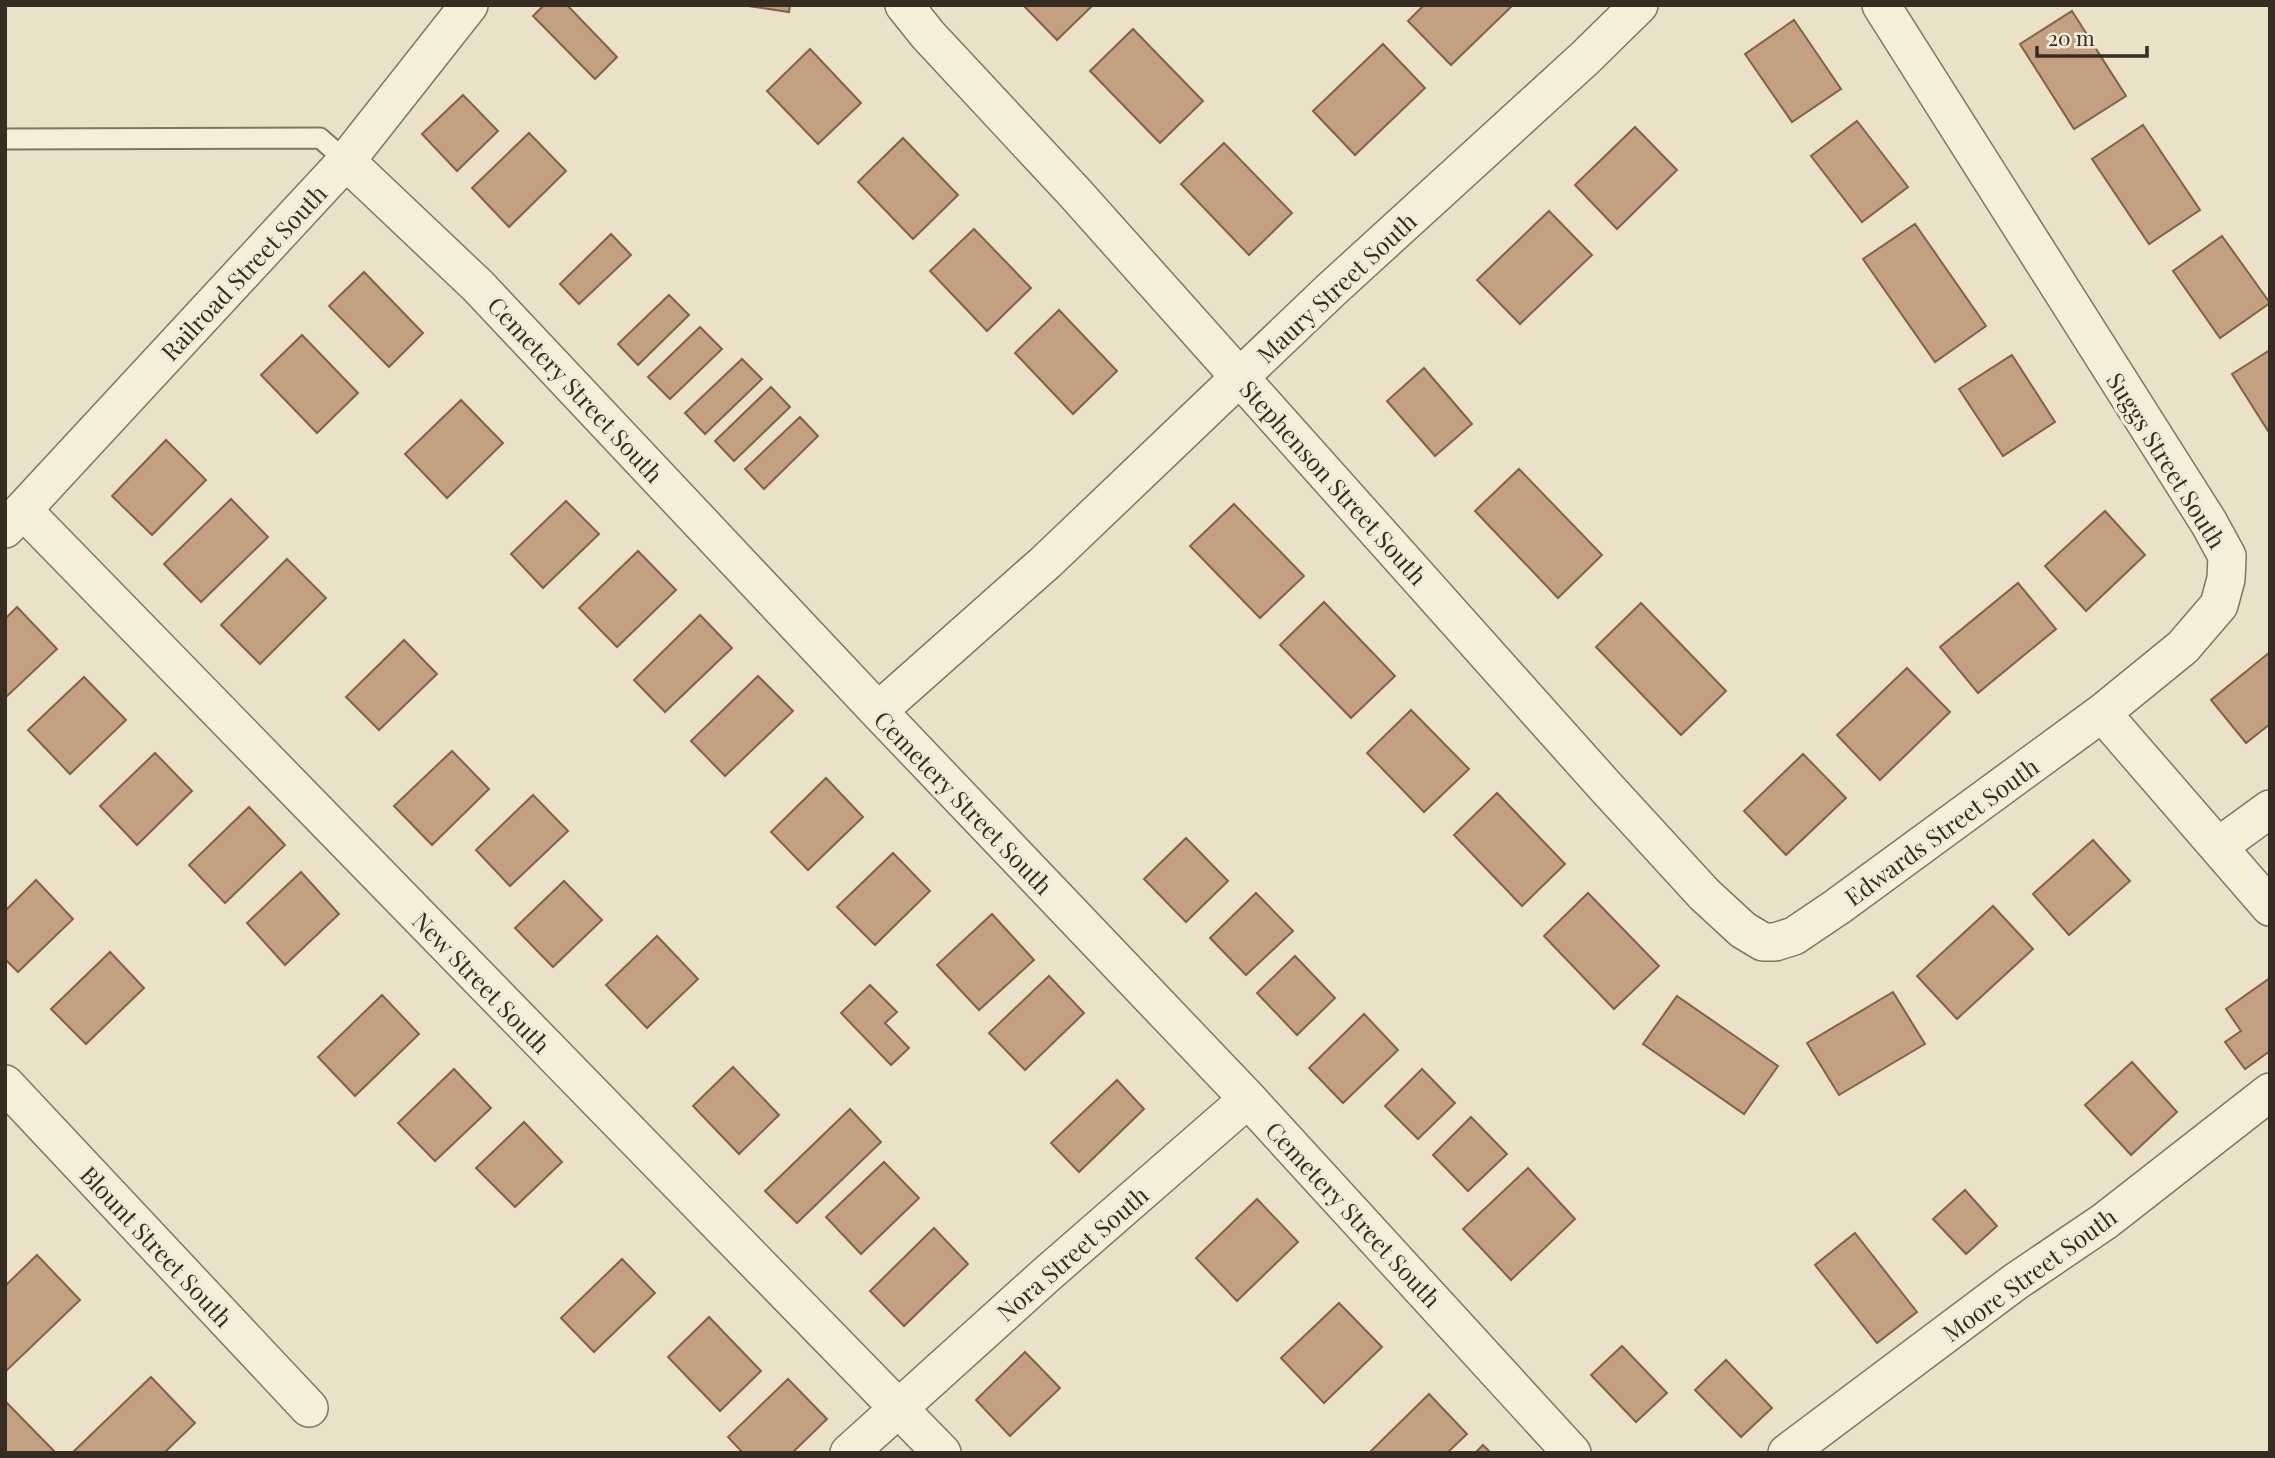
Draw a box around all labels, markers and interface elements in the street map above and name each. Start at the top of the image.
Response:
scale bar [2037,14,2147,58]
text: 20 m [2048,23,2095,51]
street label: Railroad Street South [153,177,333,367]
street label: Maury Street South [1249,205,1423,369]
street label: Cemetery Street South [481,289,671,489]
street label: Suggs Street South [2100,366,2234,554]
street label: Stephenson Street South [1233,373,1435,591]
street label: Cemetery Street South [868,703,1060,901]
street label: Edwards Street South [1838,750,2044,912]
street label: New Street South [406,904,558,1060]
street label: Cemetery Street South [1259,1114,1449,1314]
street label: Blount Street South [74,1158,240,1334]
street label: Nora Street South [990,1178,1154,1328]
street label: Moore Street South [1936,1200,2122,1348]

